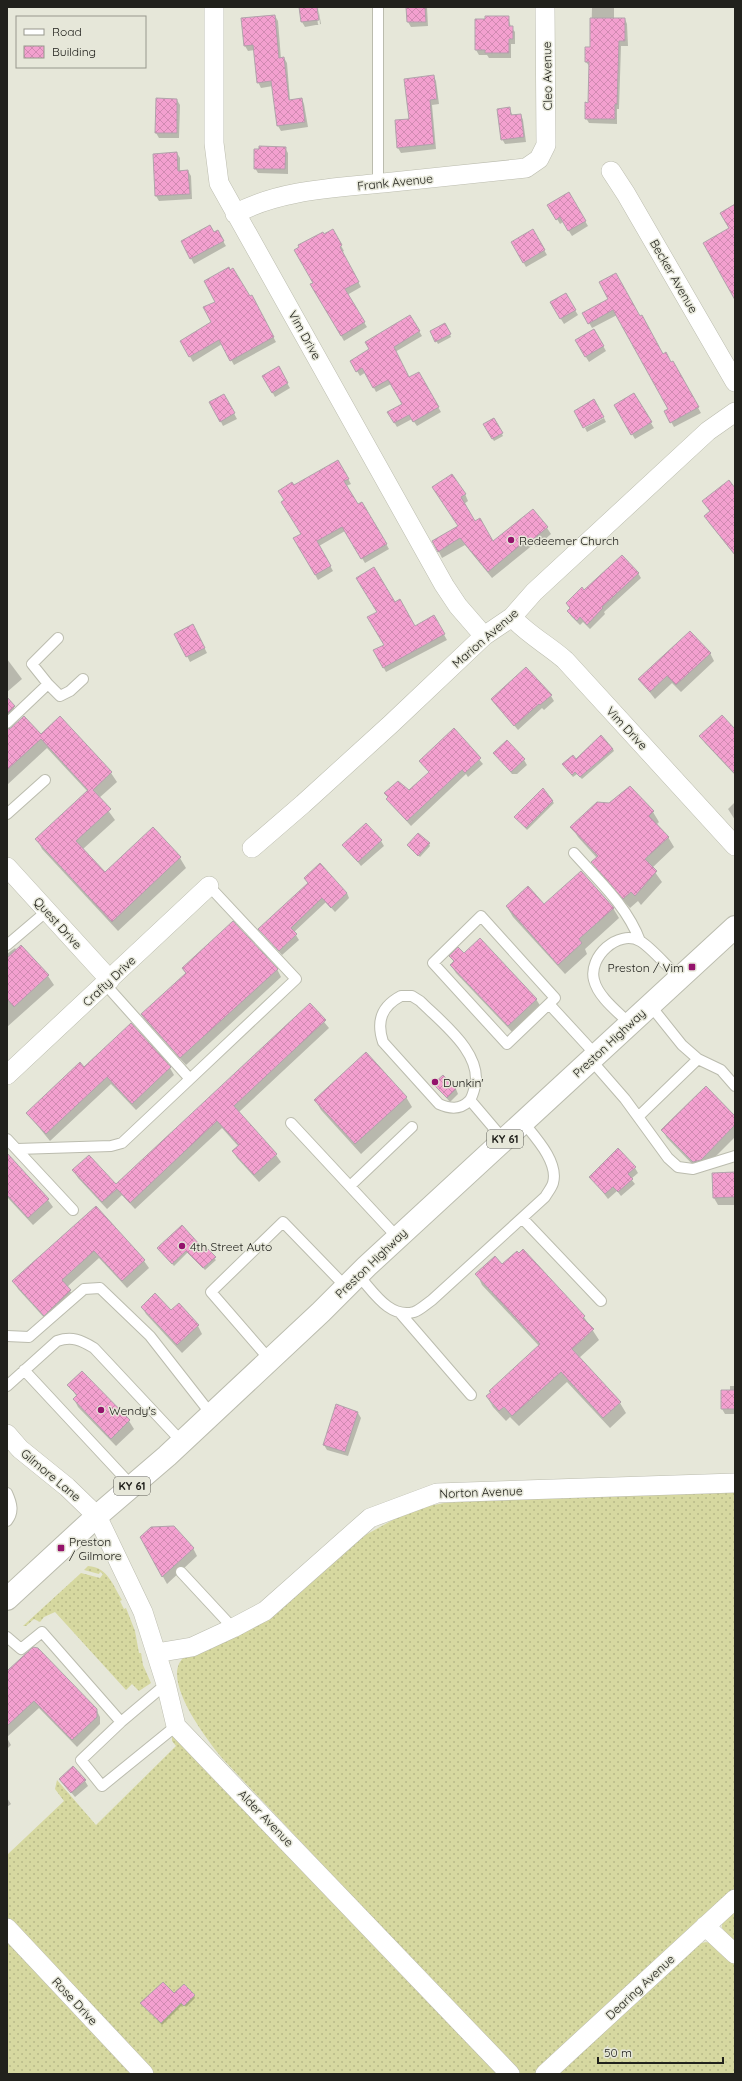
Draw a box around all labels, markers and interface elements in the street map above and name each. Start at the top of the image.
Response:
legend [16,16,146,68]
text: Road [52,24,82,39]
street label: Cleo Avenue [539,41,555,111]
text: Building [52,44,96,59]
street label: Frank Avenue [356,171,434,193]
street label: Becker Avenue [647,236,701,316]
street label: Vim Drive [285,308,325,362]
place label: Redeemer Church [519,533,619,548]
marker: Redeemer Church [506,535,516,545]
street label: Marion Avenue [449,605,521,671]
street label: Vim Drive [603,703,651,753]
street label: Quest Drive [31,894,85,952]
street label: Crafty Drive [79,953,139,1009]
place label: Preston / Vim [608,960,684,975]
marker: Preston / Vim [687,962,697,972]
street label: Preston Highway [569,1005,649,1081]
place label: Dunkin' [443,1075,484,1090]
marker: Dunkin' [430,1077,440,1087]
road number: KY 61 [487,1130,523,1148]
street label: Preston Highway [332,1225,410,1301]
place label: 4th Street Auto [190,1239,272,1254]
marker: 4th Street Auto [177,1241,187,1251]
place label: Wendy's [109,1403,157,1418]
marker: Wendy's [96,1405,106,1415]
street label: Gilmore Lane [18,1446,84,1505]
road number: KY 61 [114,1477,150,1495]
street label: Norton Avenue [439,1483,523,1501]
place label: Preston / Gilmore [69,1534,122,1563]
marker: Preston / Gilmore [56,1543,66,1553]
street label: Alder Avenue [235,1786,297,1850]
street label: Dearing Avenue [602,1951,678,2023]
street label: Rose Drive [49,1974,101,2028]
scale bar [598,2039,723,2065]
text: 50 m [604,2045,632,2060]

